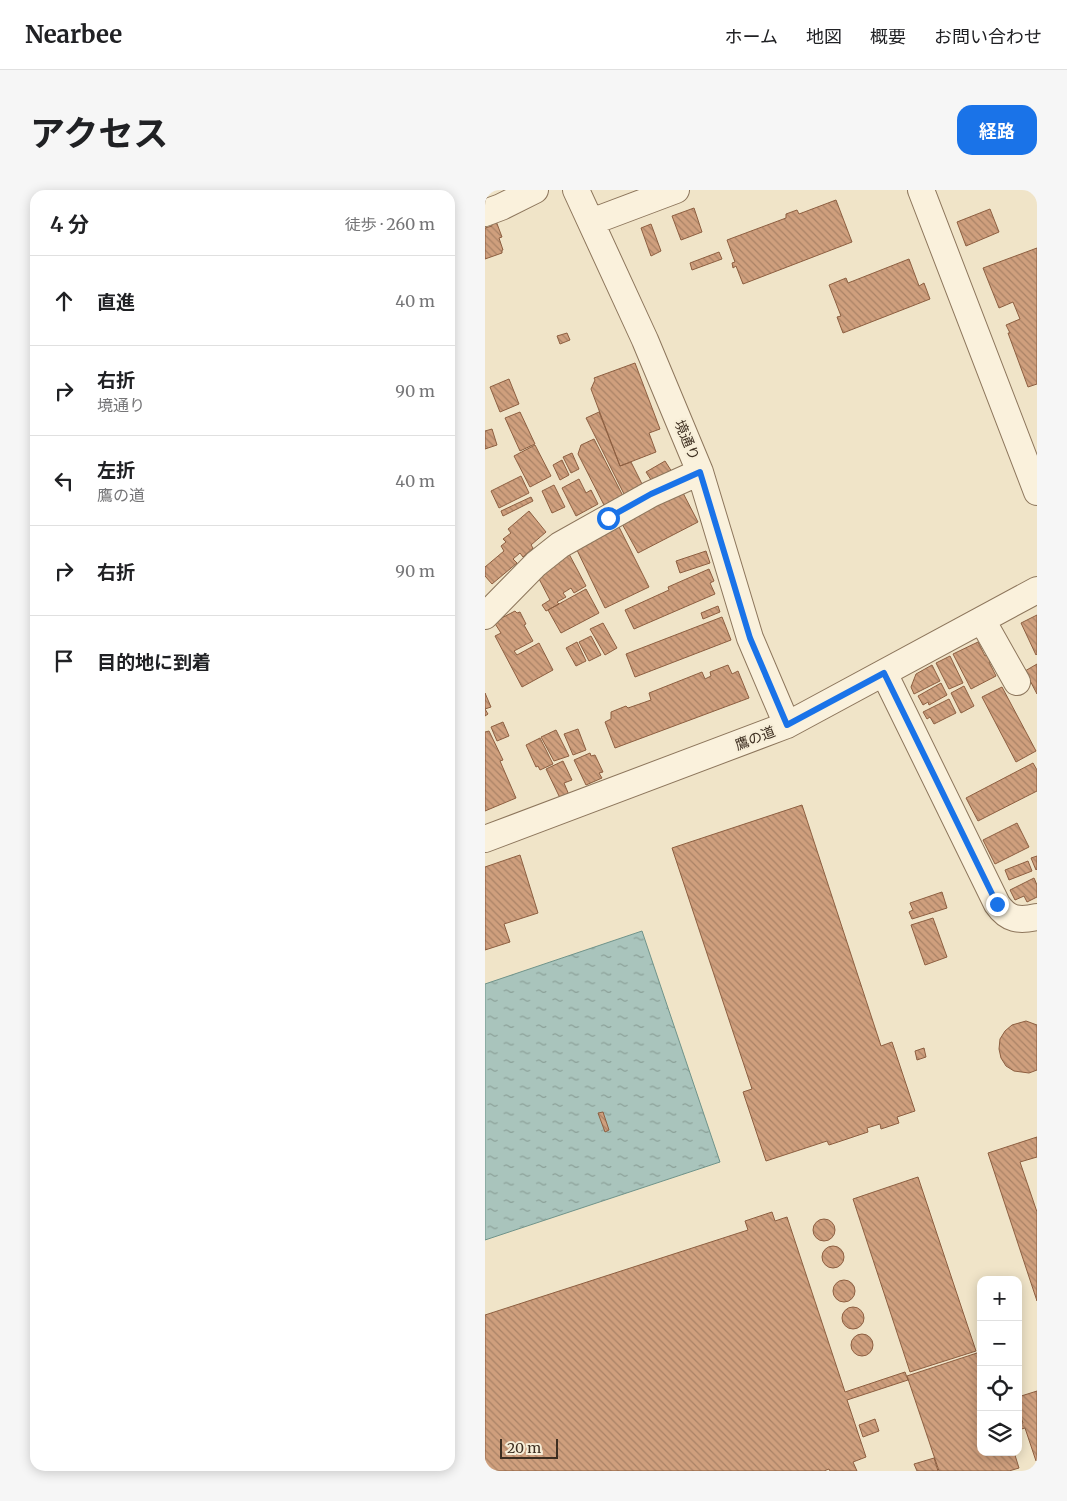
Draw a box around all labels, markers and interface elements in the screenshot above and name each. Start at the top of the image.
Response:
text: Nearbee [25,19,122,50]
text: ホーム [725,25,778,48]
text: 地図 [806,25,842,48]
text: 概要 [870,25,906,48]
text: お問い合わせ [934,25,1042,48]
button: 経路 [957,105,1037,155]
text: アクセス [30,112,168,156]
text: 4 分 [50,211,89,238]
text: 徒歩 · 260 m [345,214,435,234]
icon: ahead [50,287,78,315]
text: 直進 [97,290,135,314]
text: 40 m [395,291,435,311]
text: 右折 [97,368,135,392]
icon: right [50,377,78,405]
text: 90 m [395,381,435,401]
text: 境通り [97,395,145,415]
street label: 境通り [671,417,703,463]
text: 左折 [97,458,135,482]
icon: left [50,467,78,495]
text: 40 m [395,471,435,491]
text: 鷹の道 [97,485,145,505]
route start [597,507,620,530]
icon: right [50,557,78,585]
text: 右折 [97,560,135,584]
text: 90 m [395,561,435,581]
icon: arrive [50,647,78,675]
text: 目的地に到着 [97,650,211,674]
street label: 鷹の道 [732,722,778,754]
route end [986,893,1009,916]
map controls [977,1276,1022,1456]
button: + [977,1276,1022,1321]
button: − [977,1321,1022,1366]
button: locate [977,1366,1022,1411]
button: layers [977,1411,1022,1456]
scale bar [500,1436,557,1459]
text: 20 m [507,1439,541,1457]

